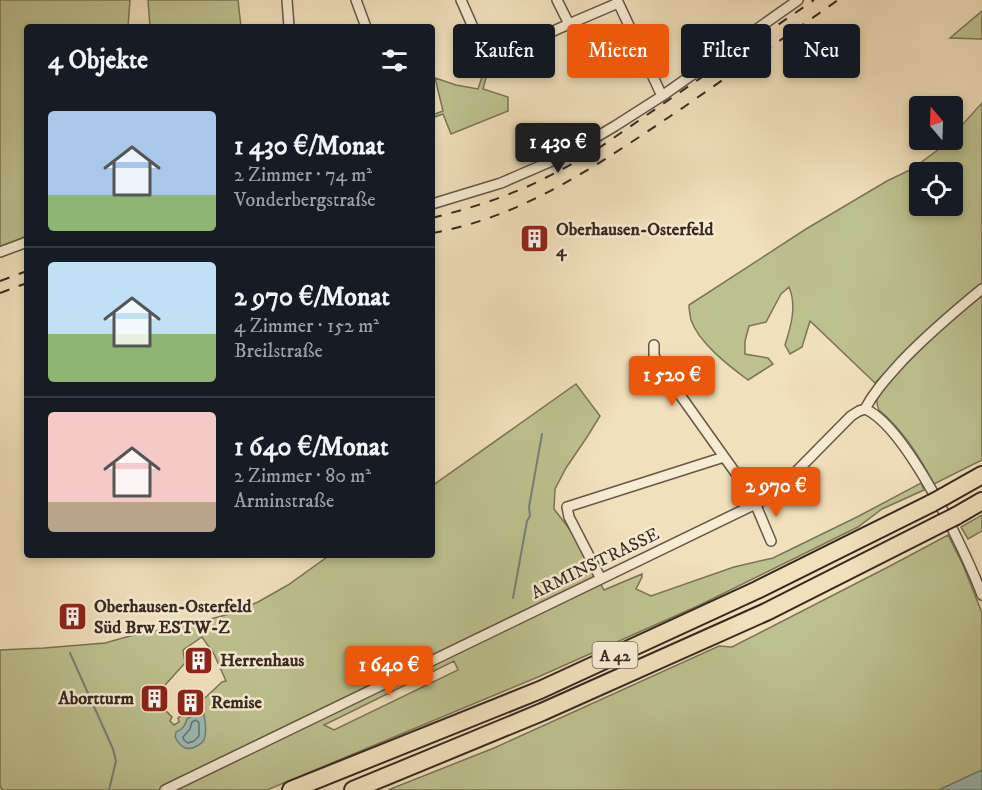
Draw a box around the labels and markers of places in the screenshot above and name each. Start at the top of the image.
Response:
pin: 1 430 € [503,123,613,174]
place label: Oberhausen-Osterfeld 4 [555,219,714,262]
building icon: Oberhausen-Osterfeld 4 [519,223,551,255]
pin: 1 520 € [617,356,727,407]
pin: 2 970 € [721,467,831,518]
place label: Oberhausen-Osterfeld Süd Brw ESTW-Z [94,596,252,639]
building icon: Oberhausen-Osterfeld Süd Brw ESTW-Z [57,600,89,632]
building icon: Herrenhaus [183,644,215,676]
pin: 1 640 € [334,646,444,697]
place label: Herrenhaus [220,650,304,672]
building icon: Abortturm [139,682,171,714]
building icon: Remise [174,686,206,718]
place label: Abortturm [57,688,134,710]
place label: Remise [211,692,263,714]

